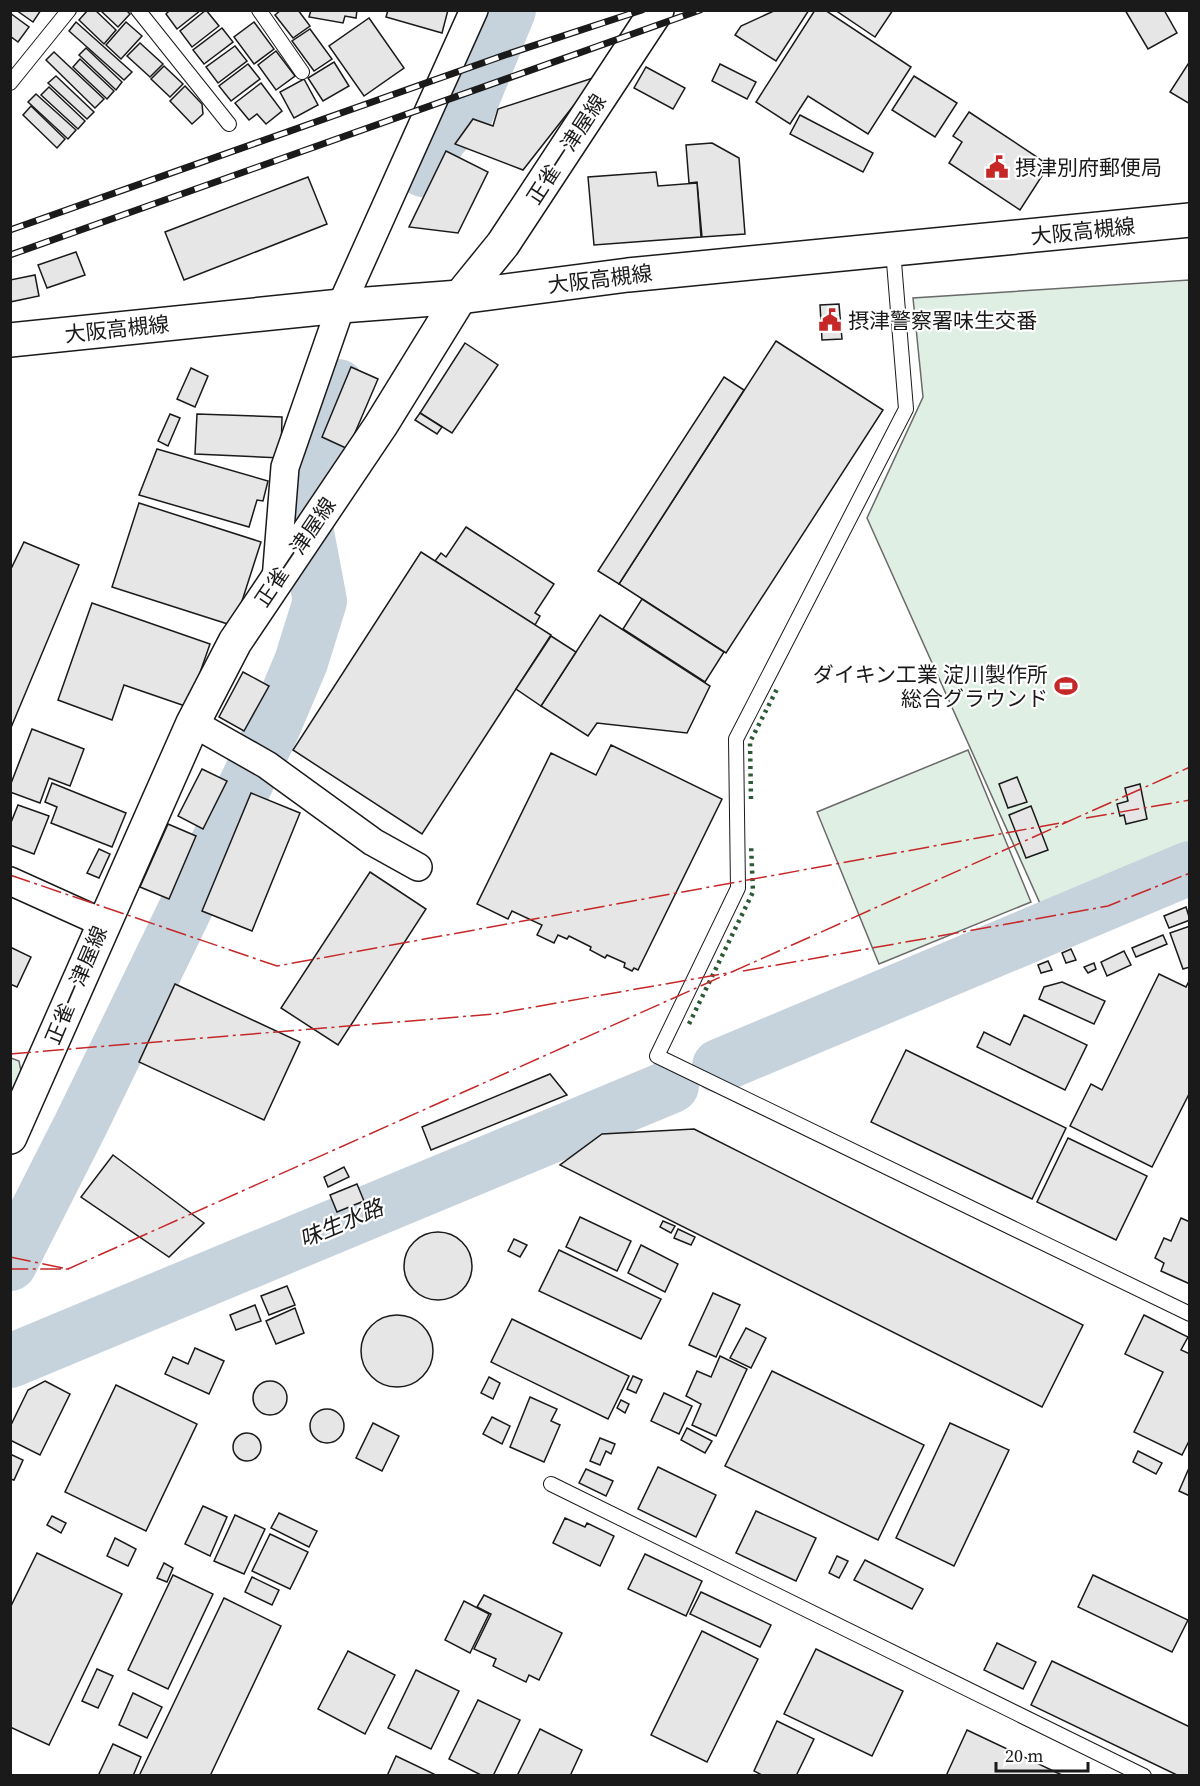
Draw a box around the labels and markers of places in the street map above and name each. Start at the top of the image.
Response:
place label: 摂津別府郵便局 [1015,153,1162,182]
public building icon: 摂津別府郵便局 [984,154,1010,180]
place label: 摂津警察署味生交番 [848,306,1037,335]
public building icon: 摂津警察署味生交番 [817,307,843,333]
place label: ダイキン工業 淀川製作所 総合グラウンド [813,660,1048,713]
sports icon: ダイキン工業 淀川製作所 総合グラウンド [1053,673,1079,699]

